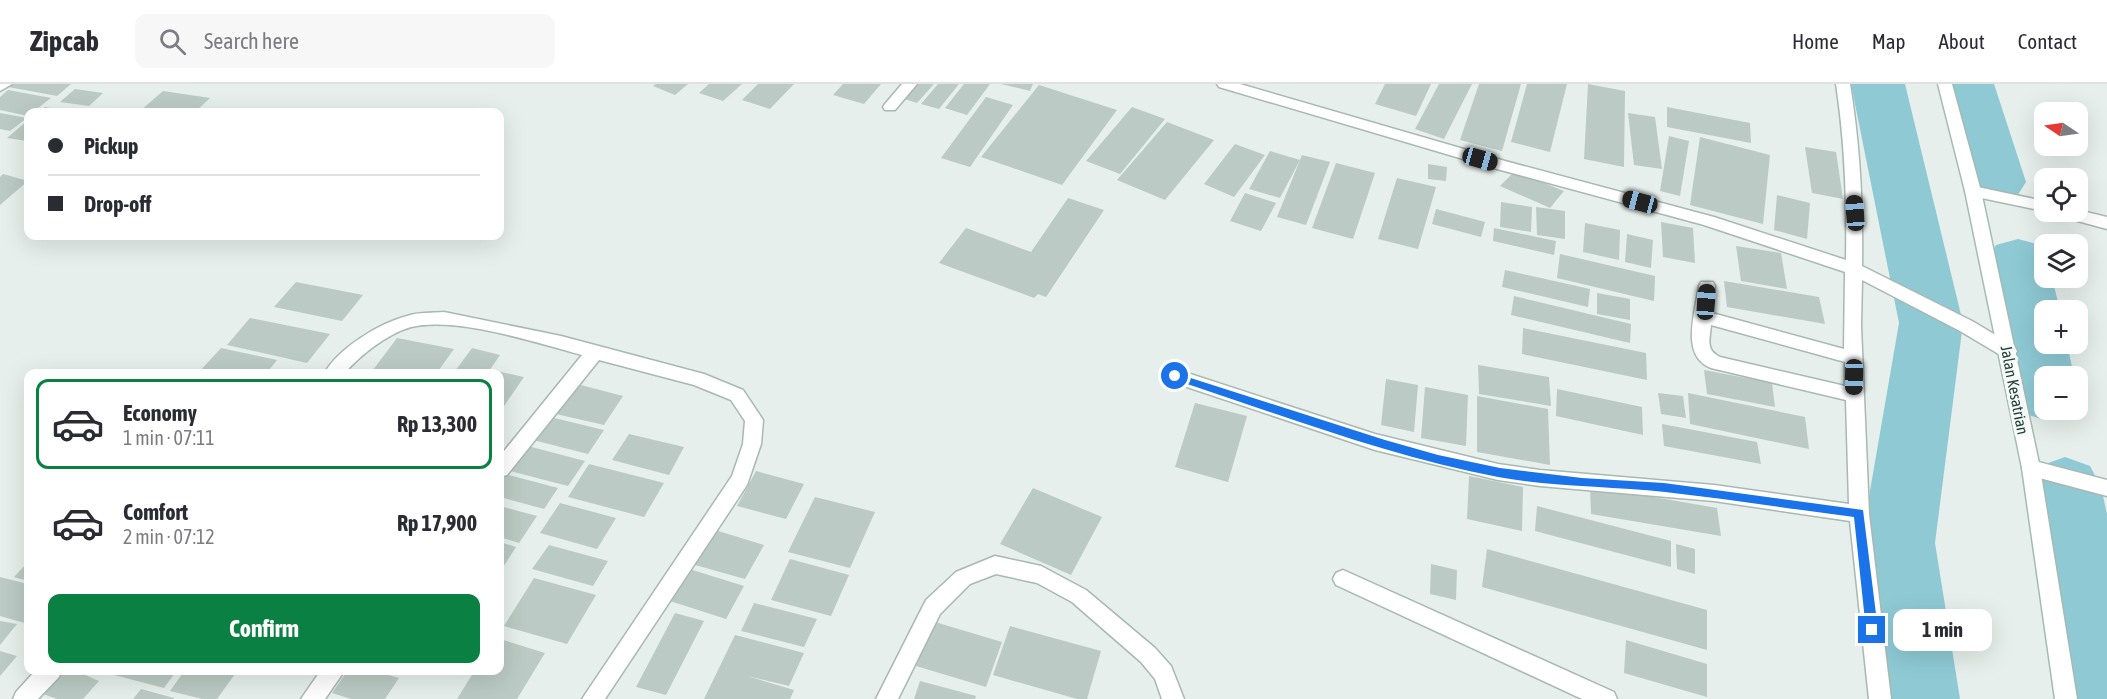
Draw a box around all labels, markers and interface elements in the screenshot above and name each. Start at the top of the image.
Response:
search box [135,14,555,68]
text: Zipcab [30,25,99,57]
icon: search [156,25,189,58]
text: Search here [204,28,299,54]
text: Home [1792,29,1839,53]
text: Map [1872,29,1906,53]
text: About [1939,29,1985,53]
text: Contact [2018,29,2077,53]
north arrow [2034,102,2088,156]
map controls [2034,102,2088,420]
text: Pickup [84,133,139,159]
car [1460,145,1500,173]
button: locate [2034,168,2088,222]
car [1620,189,1660,215]
text: Drop-off [84,191,151,217]
car [1845,194,1865,232]
button: layers [2034,234,2088,288]
car [1696,283,1716,321]
button: + [2034,300,2088,354]
street label: Jalan Kesatrian [1998,344,2032,436]
car [1845,359,1863,395]
route start [1161,362,1188,389]
button: − [2034,366,2088,420]
icon: car [51,397,105,451]
text: Economy [123,400,197,426]
text: Rp 13,300 [397,411,477,437]
text: 1 min · 07:11 [123,426,215,449]
icon: car [51,496,105,550]
text: Comfort [123,499,188,525]
text: Rp 17,900 [397,510,477,536]
text: 2 min · 07:12 [123,525,215,548]
button: Confirm [48,594,480,663]
callout: 1 min [1893,609,1992,651]
route end [1858,616,1885,643]
text: 1 min [1922,618,1963,641]

